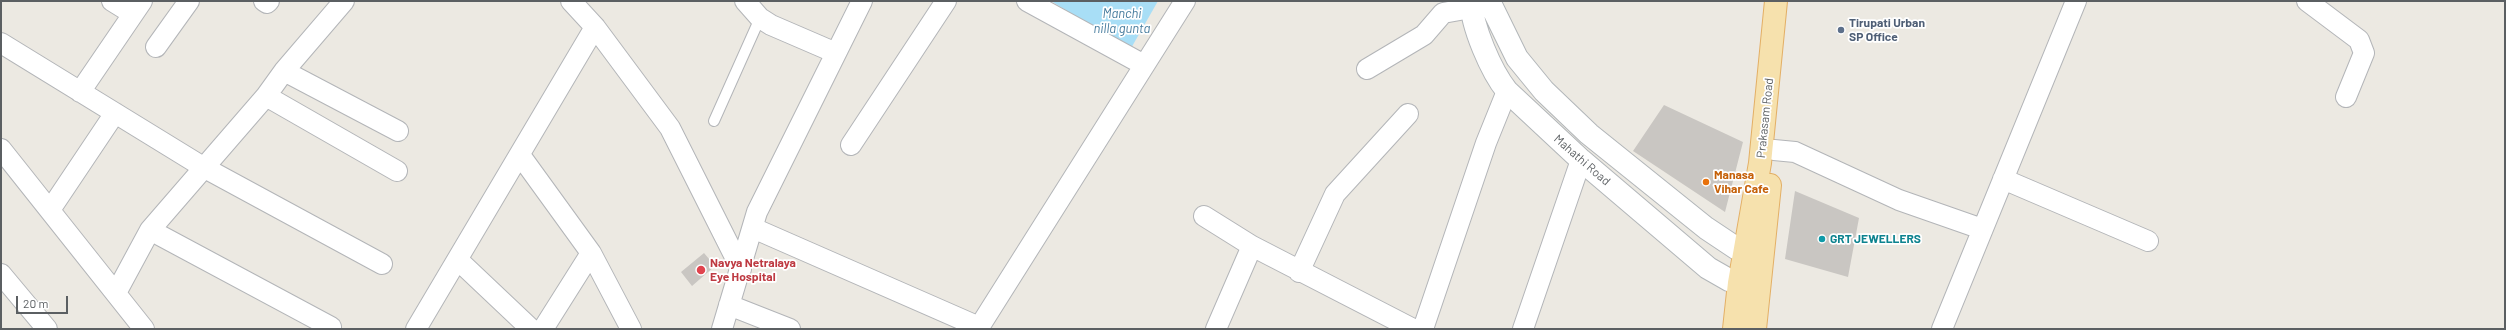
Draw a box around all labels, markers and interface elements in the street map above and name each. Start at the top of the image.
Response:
water label: Manchi nilla gunta [1094,6,1150,37]
place label: Tirupati Urban SP Office [1849,16,1925,44]
marker: Tirupati Urban SP Office [1836,25,1846,35]
street label: Prakasam Road [1754,77,1776,159]
street label: Mahathi Road [1551,132,1613,188]
place label: Manasa Vihar Cafe [1714,168,1769,196]
marker: Manasa Vihar Cafe [1701,177,1711,187]
place label: GRT JEWELLERS [1830,232,1921,246]
marker: GRT JEWELLERS [1817,234,1827,244]
place label: Navya Netralaya Eye Hospital [710,256,796,284]
marker: Navya Netralaya Eye Hospital [695,264,707,276]
scale bar [18,288,70,314]
text: 20 m [23,296,49,310]

